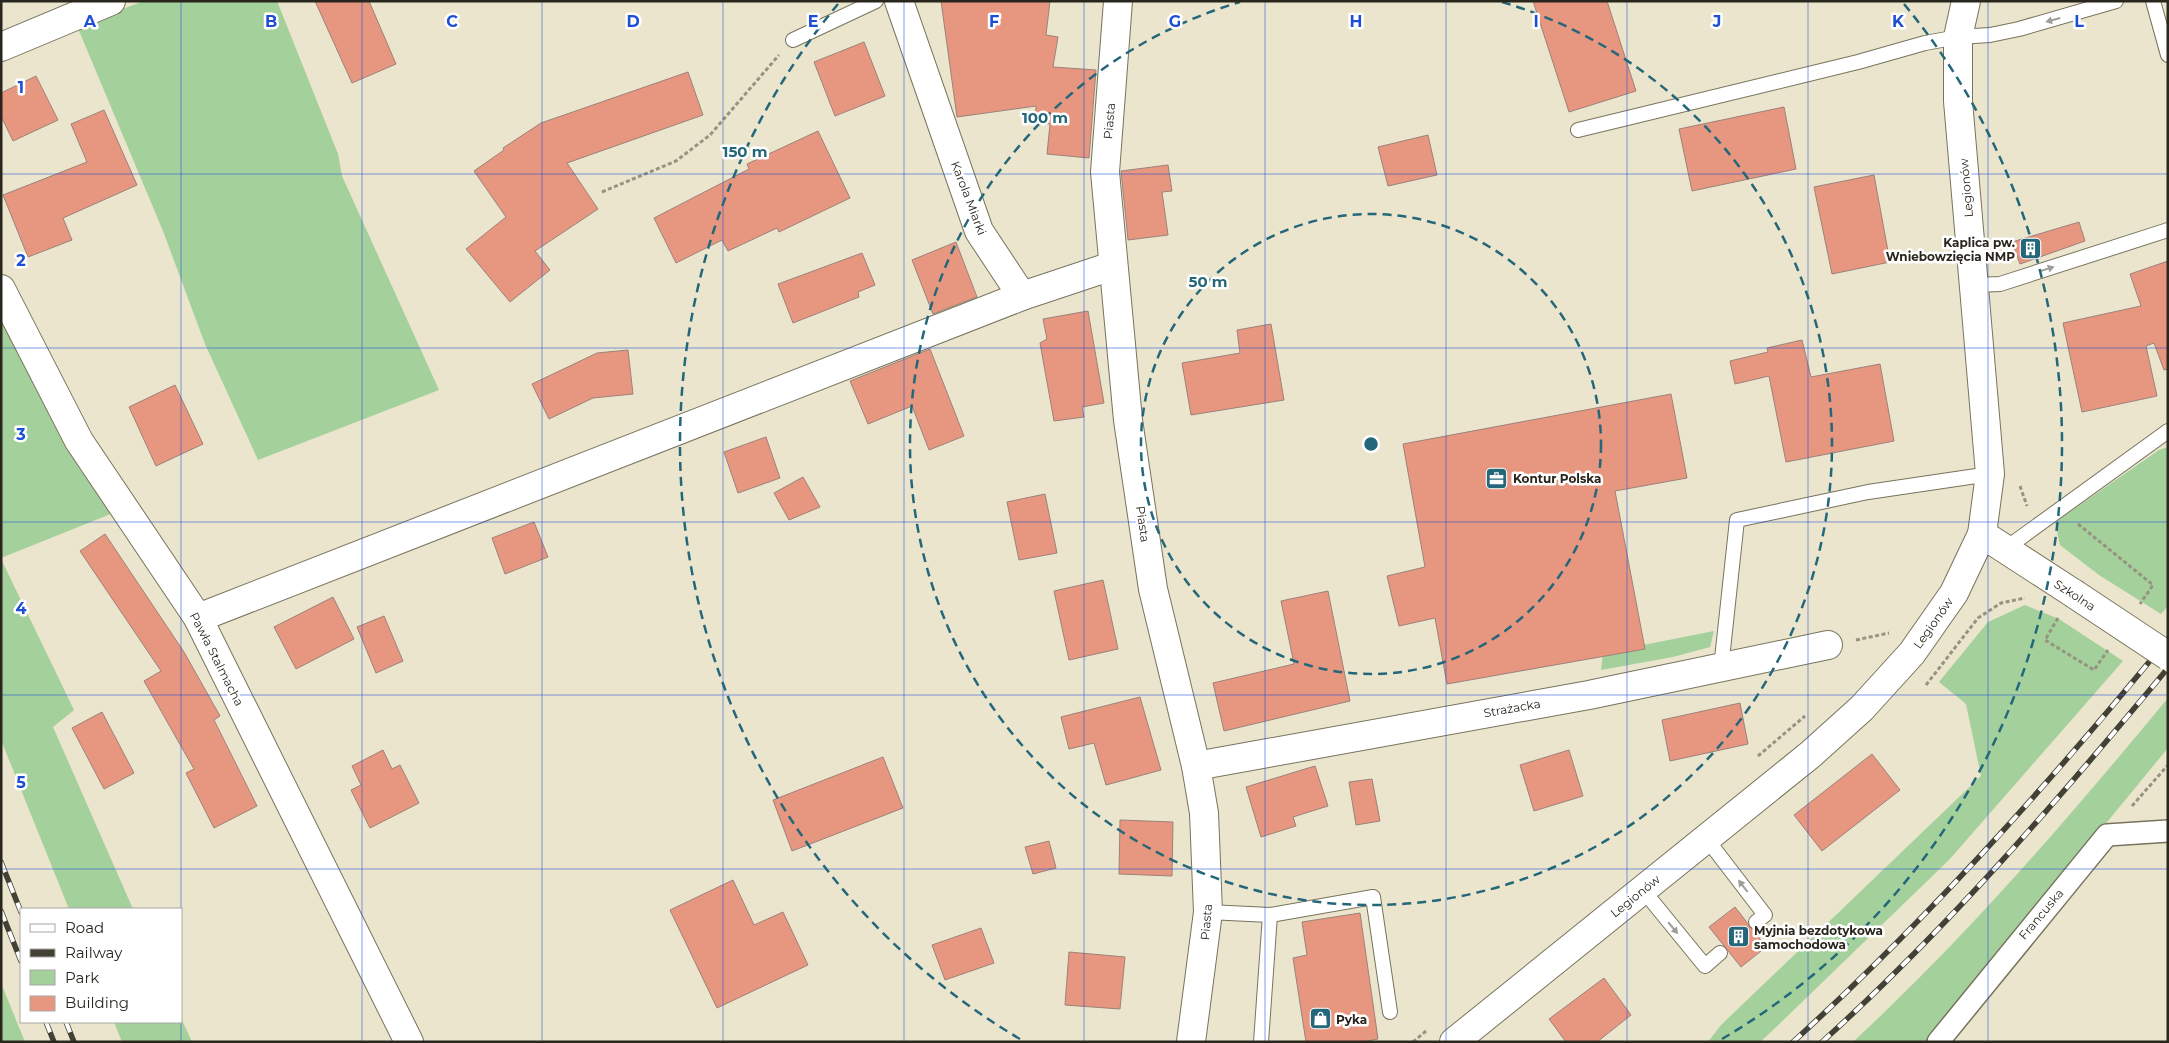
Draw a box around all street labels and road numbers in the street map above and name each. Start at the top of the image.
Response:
street label: Piasta [1100,102,1118,140]
street label: Legionów [1956,157,1976,218]
street label: Karola Miarki [948,159,990,237]
street label: Piasta [1133,505,1153,543]
street label: Szkolna [2051,576,2099,614]
street label: Legionów [1910,594,1956,652]
street label: Pawła Stalmacha [187,610,247,708]
street label: Strażacka [1482,696,1542,720]
street label: Legionów [1607,871,1663,920]
street label: Francuska [2015,886,2067,942]
street label: Piasta [1197,903,1215,941]

